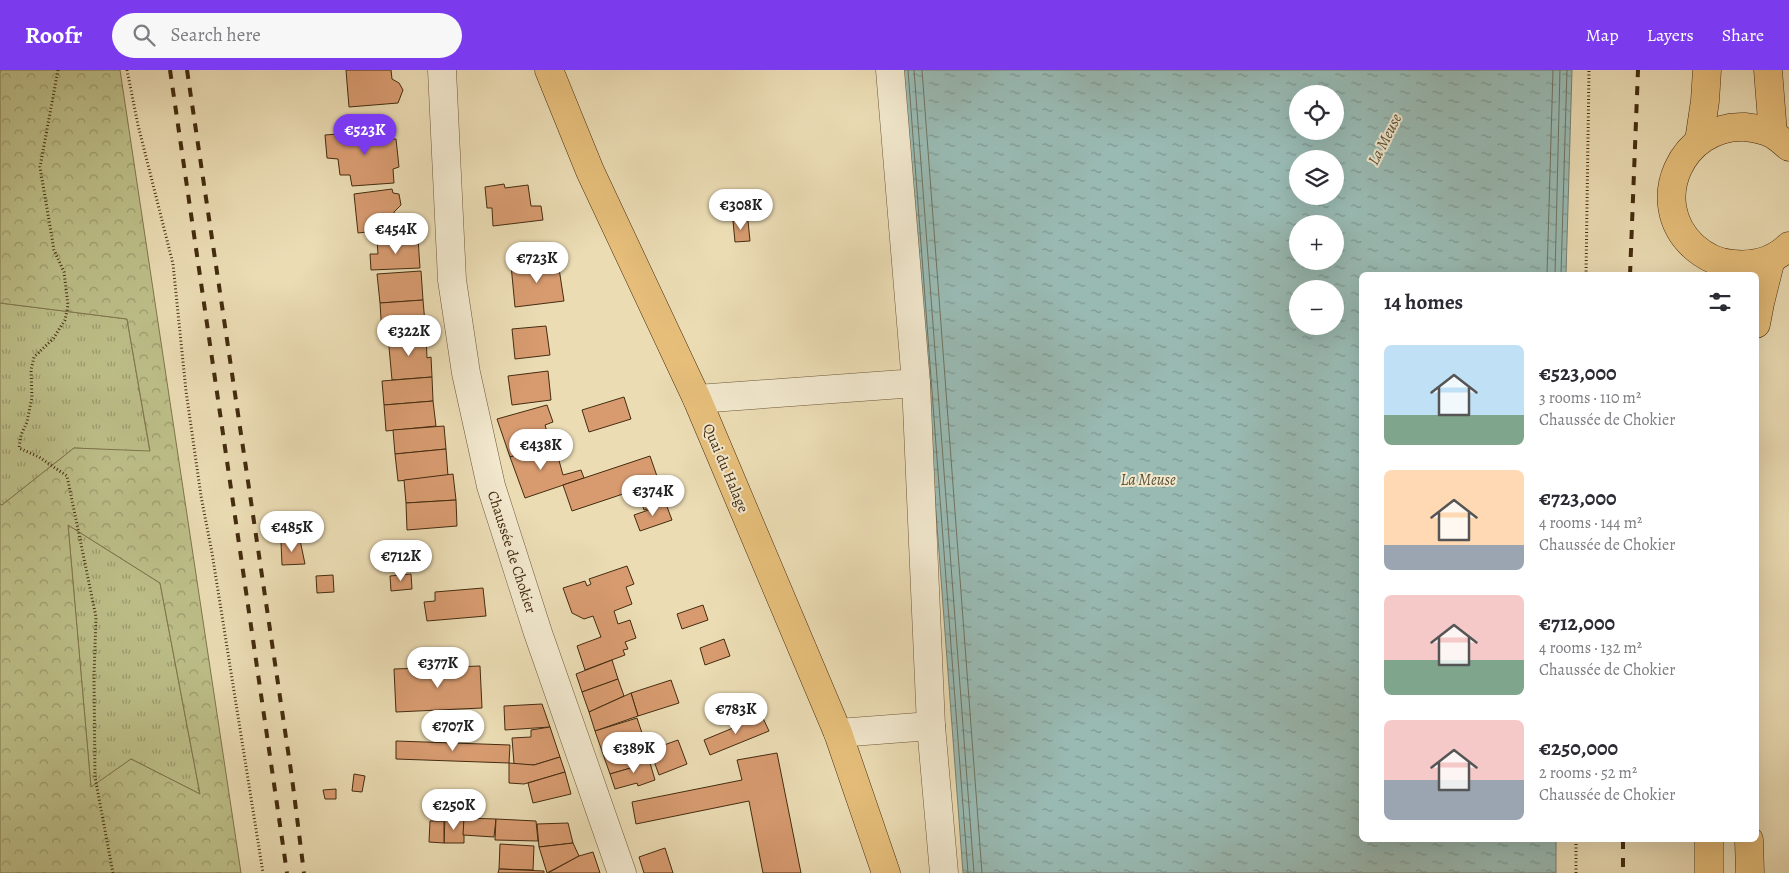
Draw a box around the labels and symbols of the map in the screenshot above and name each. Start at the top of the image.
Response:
water label: La Meuse [1363,110,1407,169]
pin: €523K [330,114,400,156]
pin: €308K [706,189,776,231]
pin: €454K [361,212,431,255]
pin: €723K [502,242,572,284]
pin: €322K [374,314,444,357]
street label: Quai du Halage [698,420,754,516]
pin: €438K [506,428,576,471]
water label: La Meuse [1120,469,1176,491]
pin: €374K [618,474,688,517]
street label: Chaussée de Chokier [483,488,541,616]
pin: €485K [257,510,327,553]
pin: €712K [366,540,436,582]
pin: €377K [403,646,473,689]
pin: €783K [701,692,771,735]
pin: €707K [418,710,488,752]
pin: €389K [599,732,669,774]
pin: €250K [419,788,489,831]

